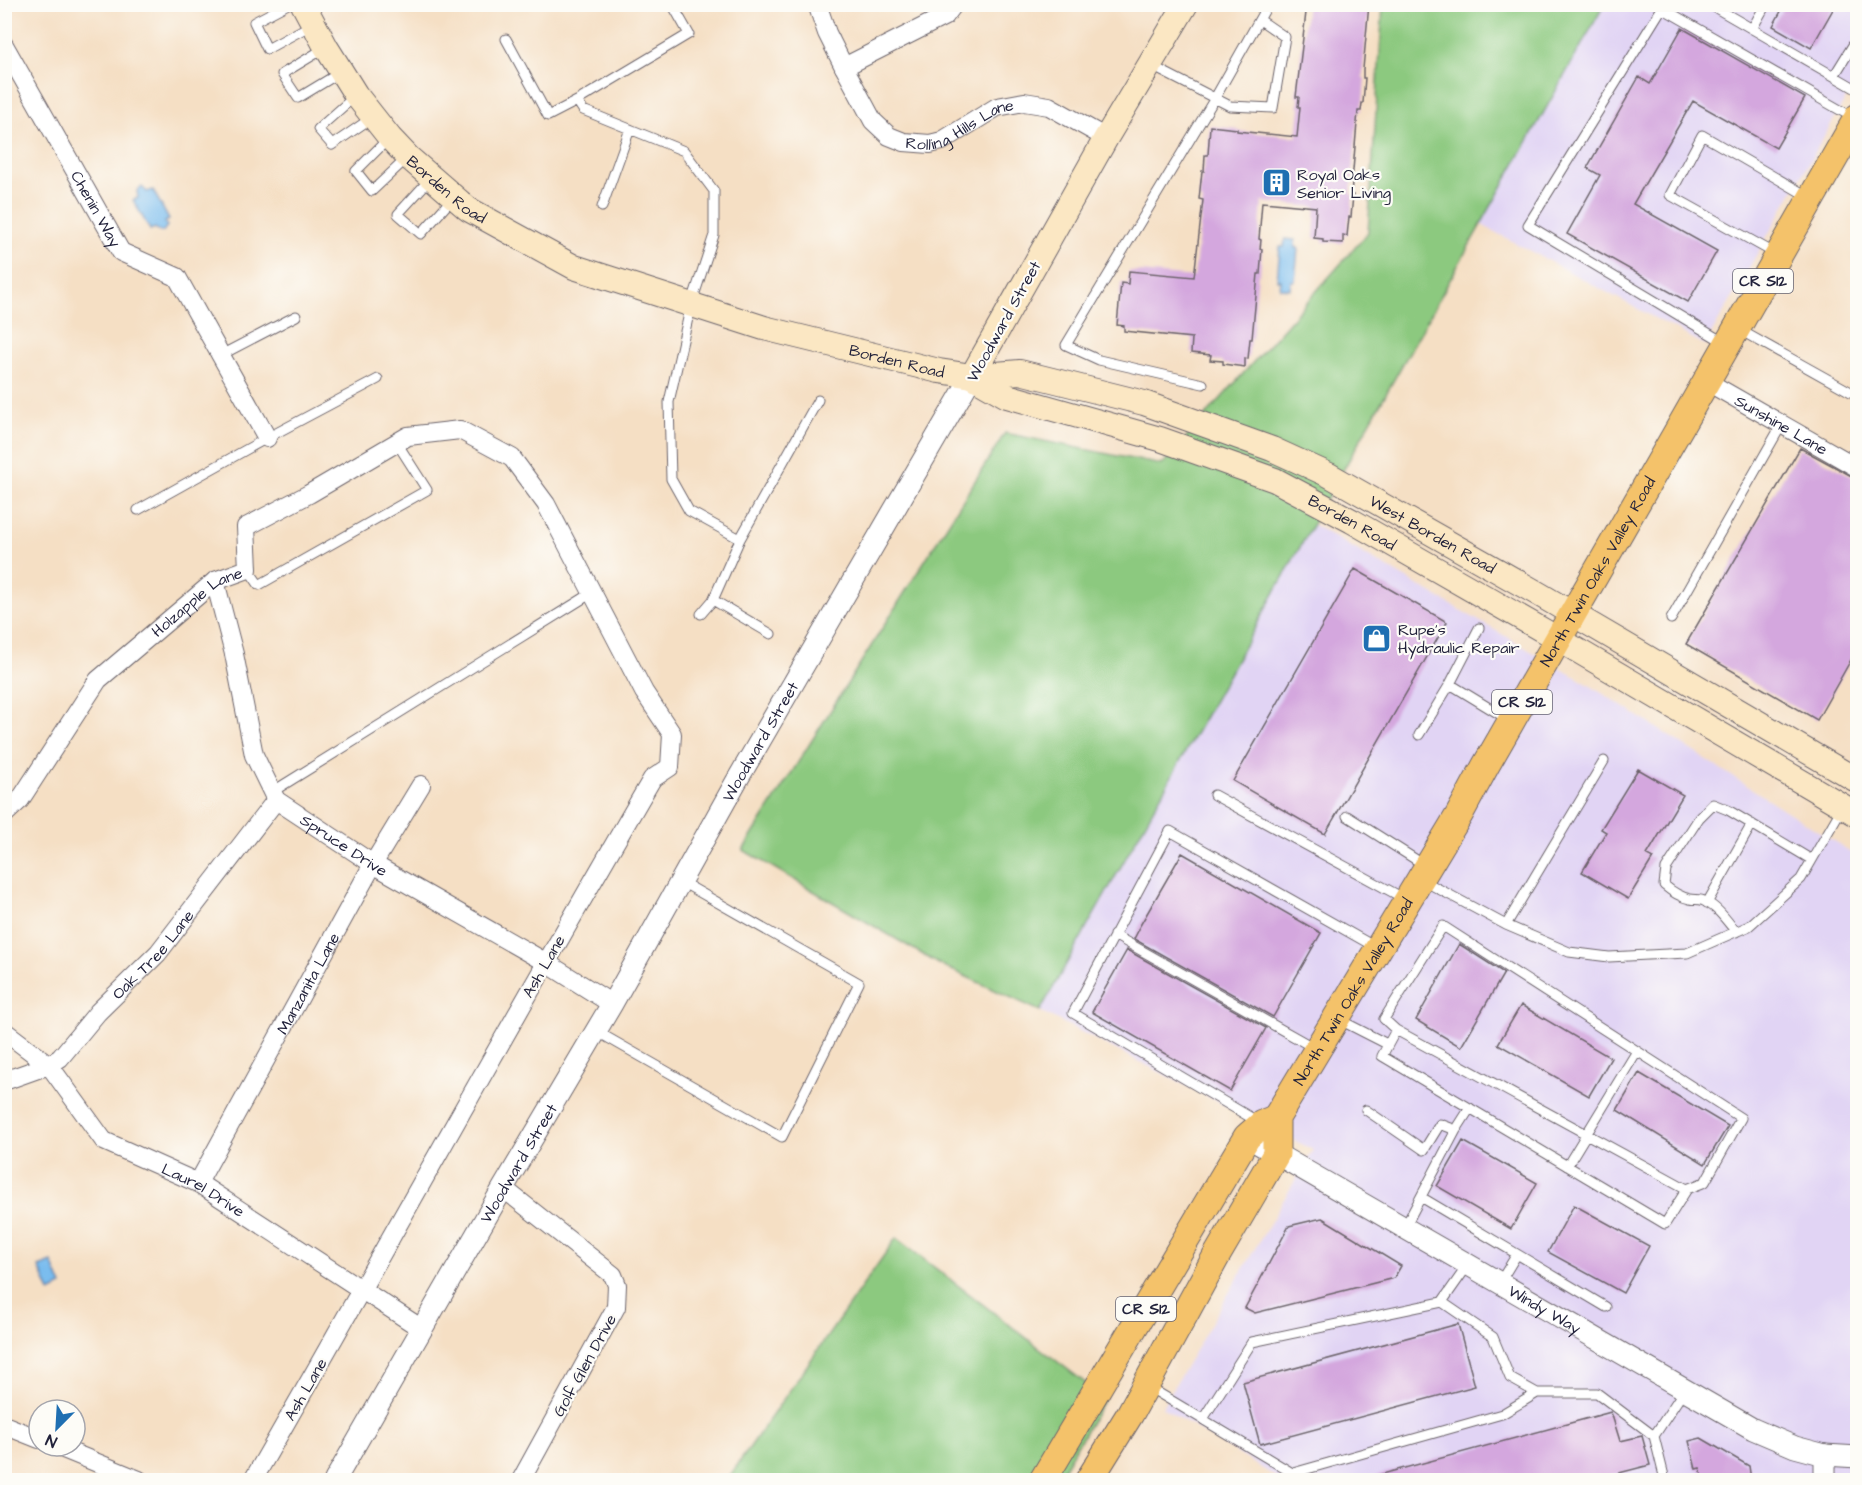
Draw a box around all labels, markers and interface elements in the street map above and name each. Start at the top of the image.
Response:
street label: Rolling Hills Lane [905,94,1016,156]
street label: Borden Road [402,151,490,229]
place label: Royal Oaks Senior Living [1297,164,1391,205]
street label: Chenin Way [65,167,126,252]
building icon: Royal Oaks Senior Living [1260,167,1292,199]
street label: Woodward Street [961,257,1047,386]
road number: CR S12 [1733,269,1793,293]
street label: Borden Road [847,339,946,384]
street label: Sunshine Lane [1731,390,1832,461]
street label: North Twin Oaks Valley Road [1535,473,1661,671]
street label: Borden Road [1304,490,1400,556]
street label: West Borden Road [1365,490,1499,579]
street label: Holzapple Lane [147,562,246,642]
place label: Rupe’s Hydraulic Repair [1398,619,1520,660]
shop icon: Rupe’s Hydraulic Repair [1361,622,1393,654]
street label: Woodward Street [717,677,804,806]
road number: CR S12 [1492,690,1552,714]
street label: Spruce Drive [296,809,392,882]
street label: North Twin Oaks Valley Road [1288,894,1418,1090]
street label: Oak Tree Lane [107,905,200,1005]
street label: Manzanita Lane [272,929,345,1038]
street label: Ash Lane [517,931,571,1002]
street label: Woodward Street [475,1099,563,1227]
street label: Laurel Drive [158,1158,249,1223]
street label: Windy Way [1504,1280,1585,1341]
road number: CR S12 [1116,1297,1176,1321]
street label: Golf Glen Drive [548,1310,622,1421]
street label: Ash Lane [279,1354,333,1425]
north arrow [27,1398,87,1458]
text: N [42,1429,60,1453]

